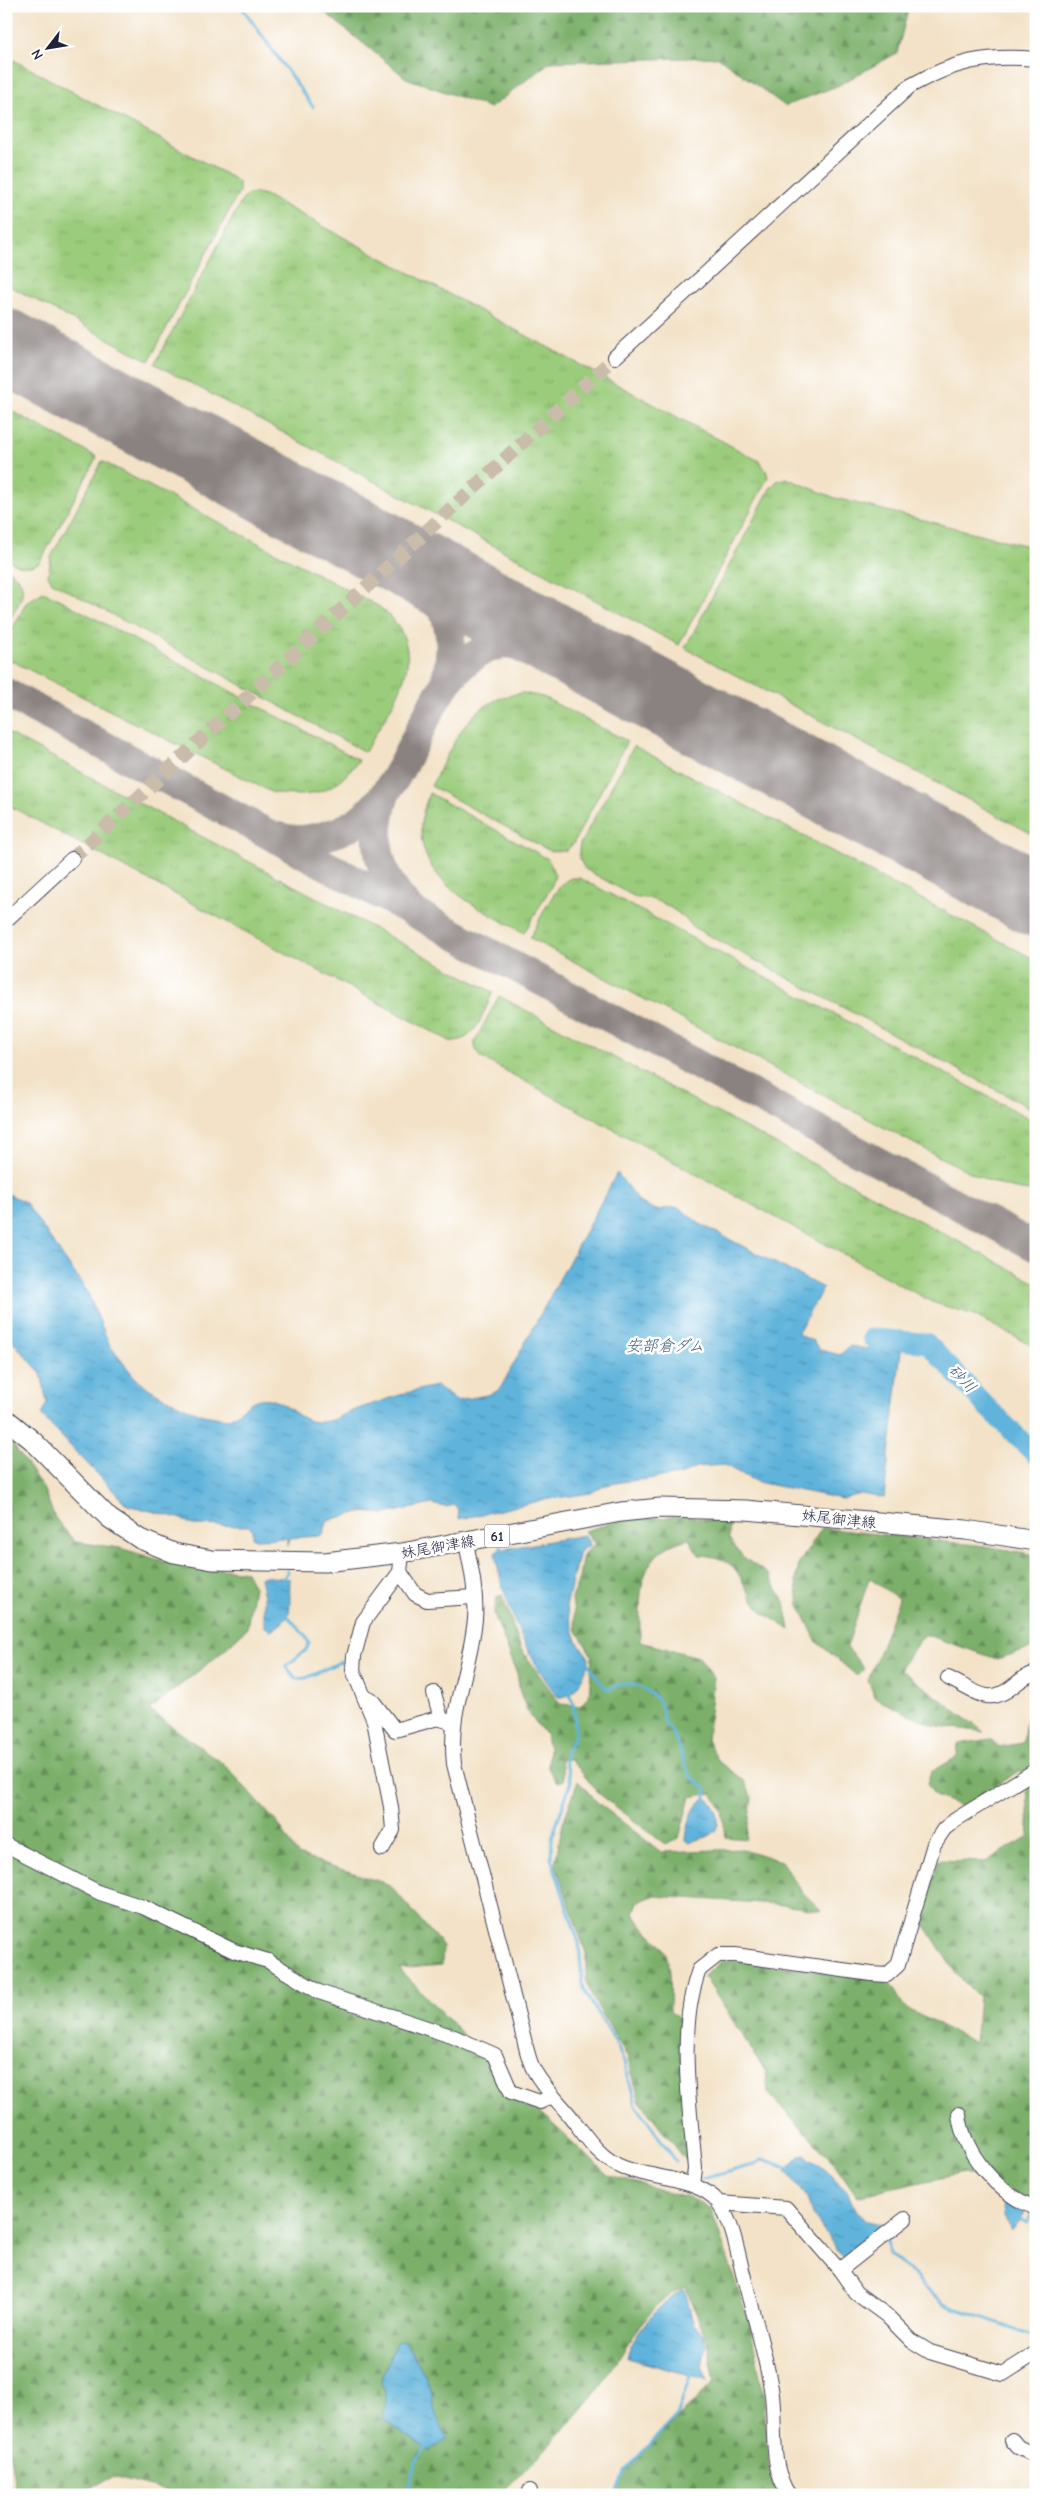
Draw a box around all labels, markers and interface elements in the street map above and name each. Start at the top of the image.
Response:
north arrow [22,22,72,72]
text: N [28,46,47,63]
water label: 安部倉ダム [626,1337,704,1355]
water label: 砂川 [944,1361,980,1397]
street label: 妹尾御津線 [801,1506,877,1532]
road number: 61 [484,1524,510,1548]
street label: 妹尾御津線 [399,1532,477,1562]

